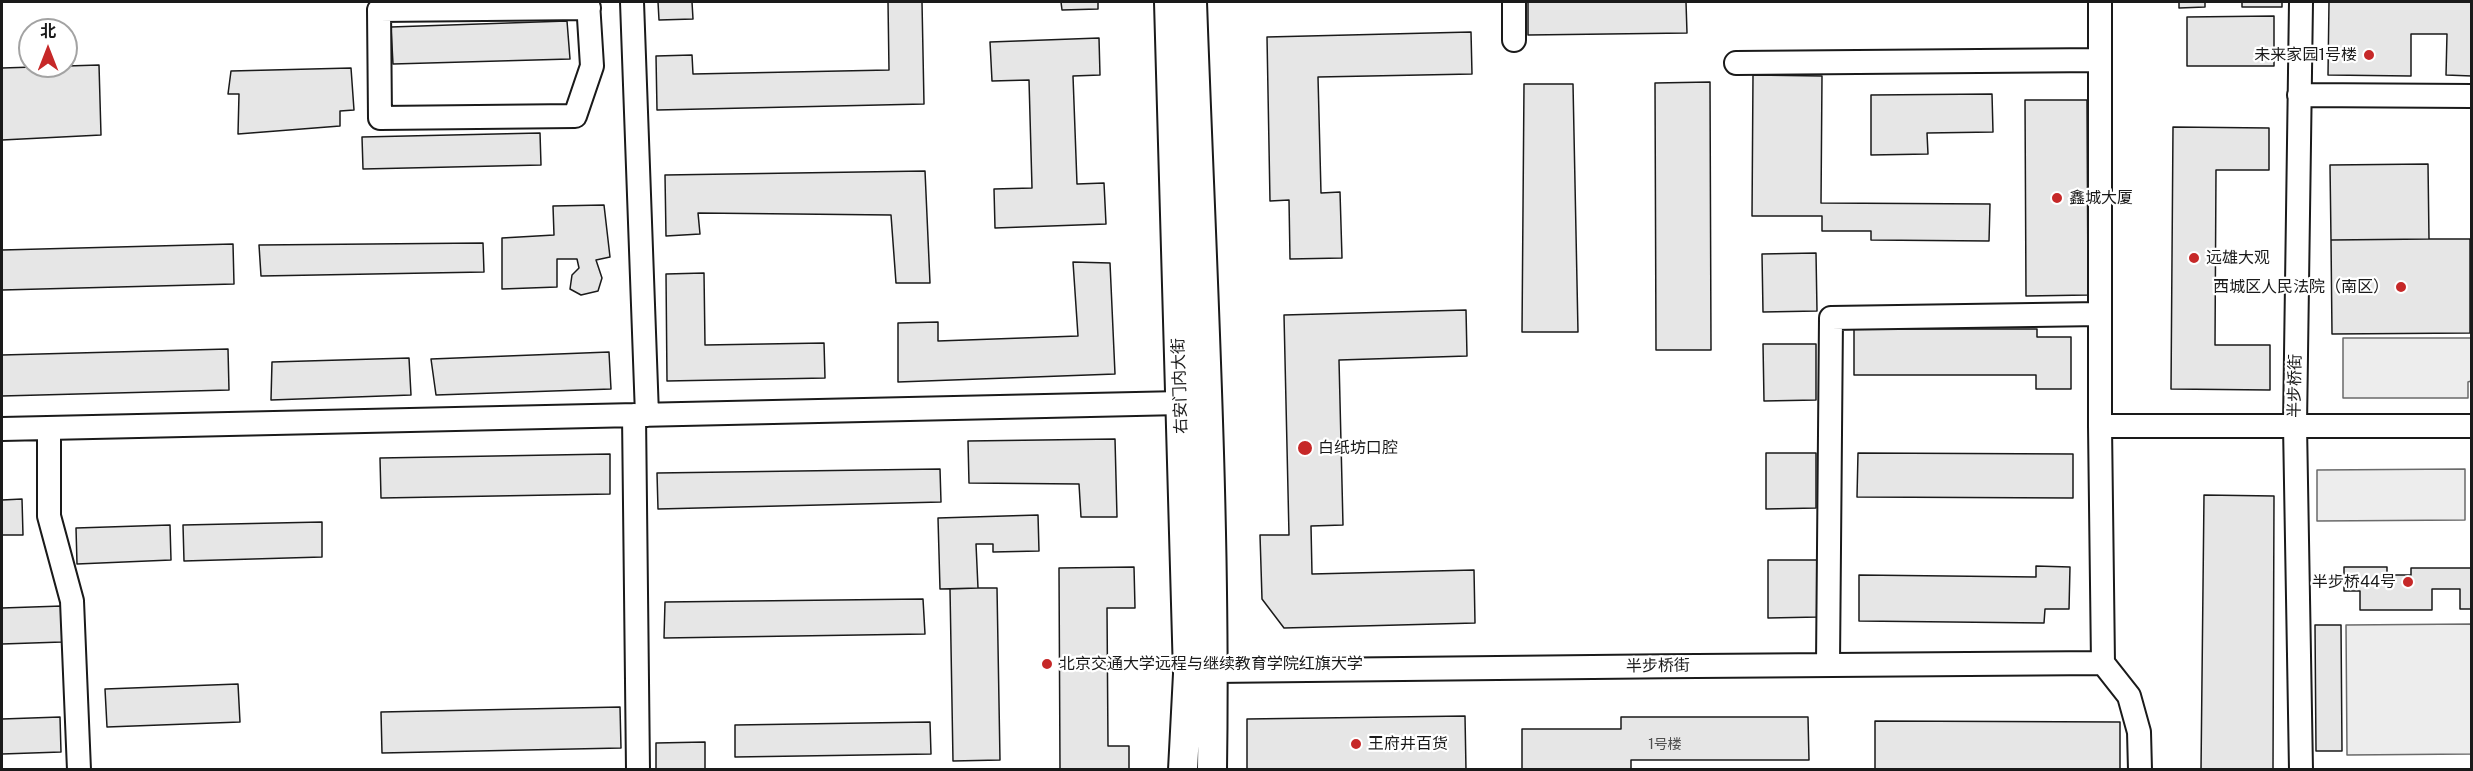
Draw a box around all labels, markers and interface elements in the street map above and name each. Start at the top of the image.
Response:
north arrow [18,18,78,78]
text: 北 [40,22,56,41]
place label: 未来家园1号楼 [2254,45,2357,65]
marker: 未来家园1号楼 [2362,48,2376,62]
place label: 鑫城大厦 [2069,188,2133,208]
marker: 鑫城大厦 [2050,191,2064,205]
place label: 远雄大观 [2206,248,2270,268]
marker: 远雄大观 [2187,251,2201,265]
place label: 西城区人民法院（南区） [2213,277,2389,297]
marker: 西城区人民法院（南区） [2394,280,2408,294]
street label: 右安门内大街 [1169,338,1191,434]
street label: 半步桥街 [2285,354,2305,418]
place label: 白纸坊口腔 [1318,438,1398,458]
marker: 白纸坊口腔 [1296,439,1314,457]
place label: 半步桥44号 [2312,572,2396,592]
marker: 半步桥44号 [2401,575,2415,589]
place label: 北京交通大学远程与继续教育学院红旗大学 [1059,654,1363,674]
street label: 半步桥街 [1626,656,1690,676]
marker: 北京交通大学远程与继续教育学院红旗大学 [1040,657,1054,671]
place label: 王府井百货 [1368,734,1448,754]
marker: 王府井百货 [1349,737,1363,751]
house number: 1号楼 [1648,737,1682,753]

